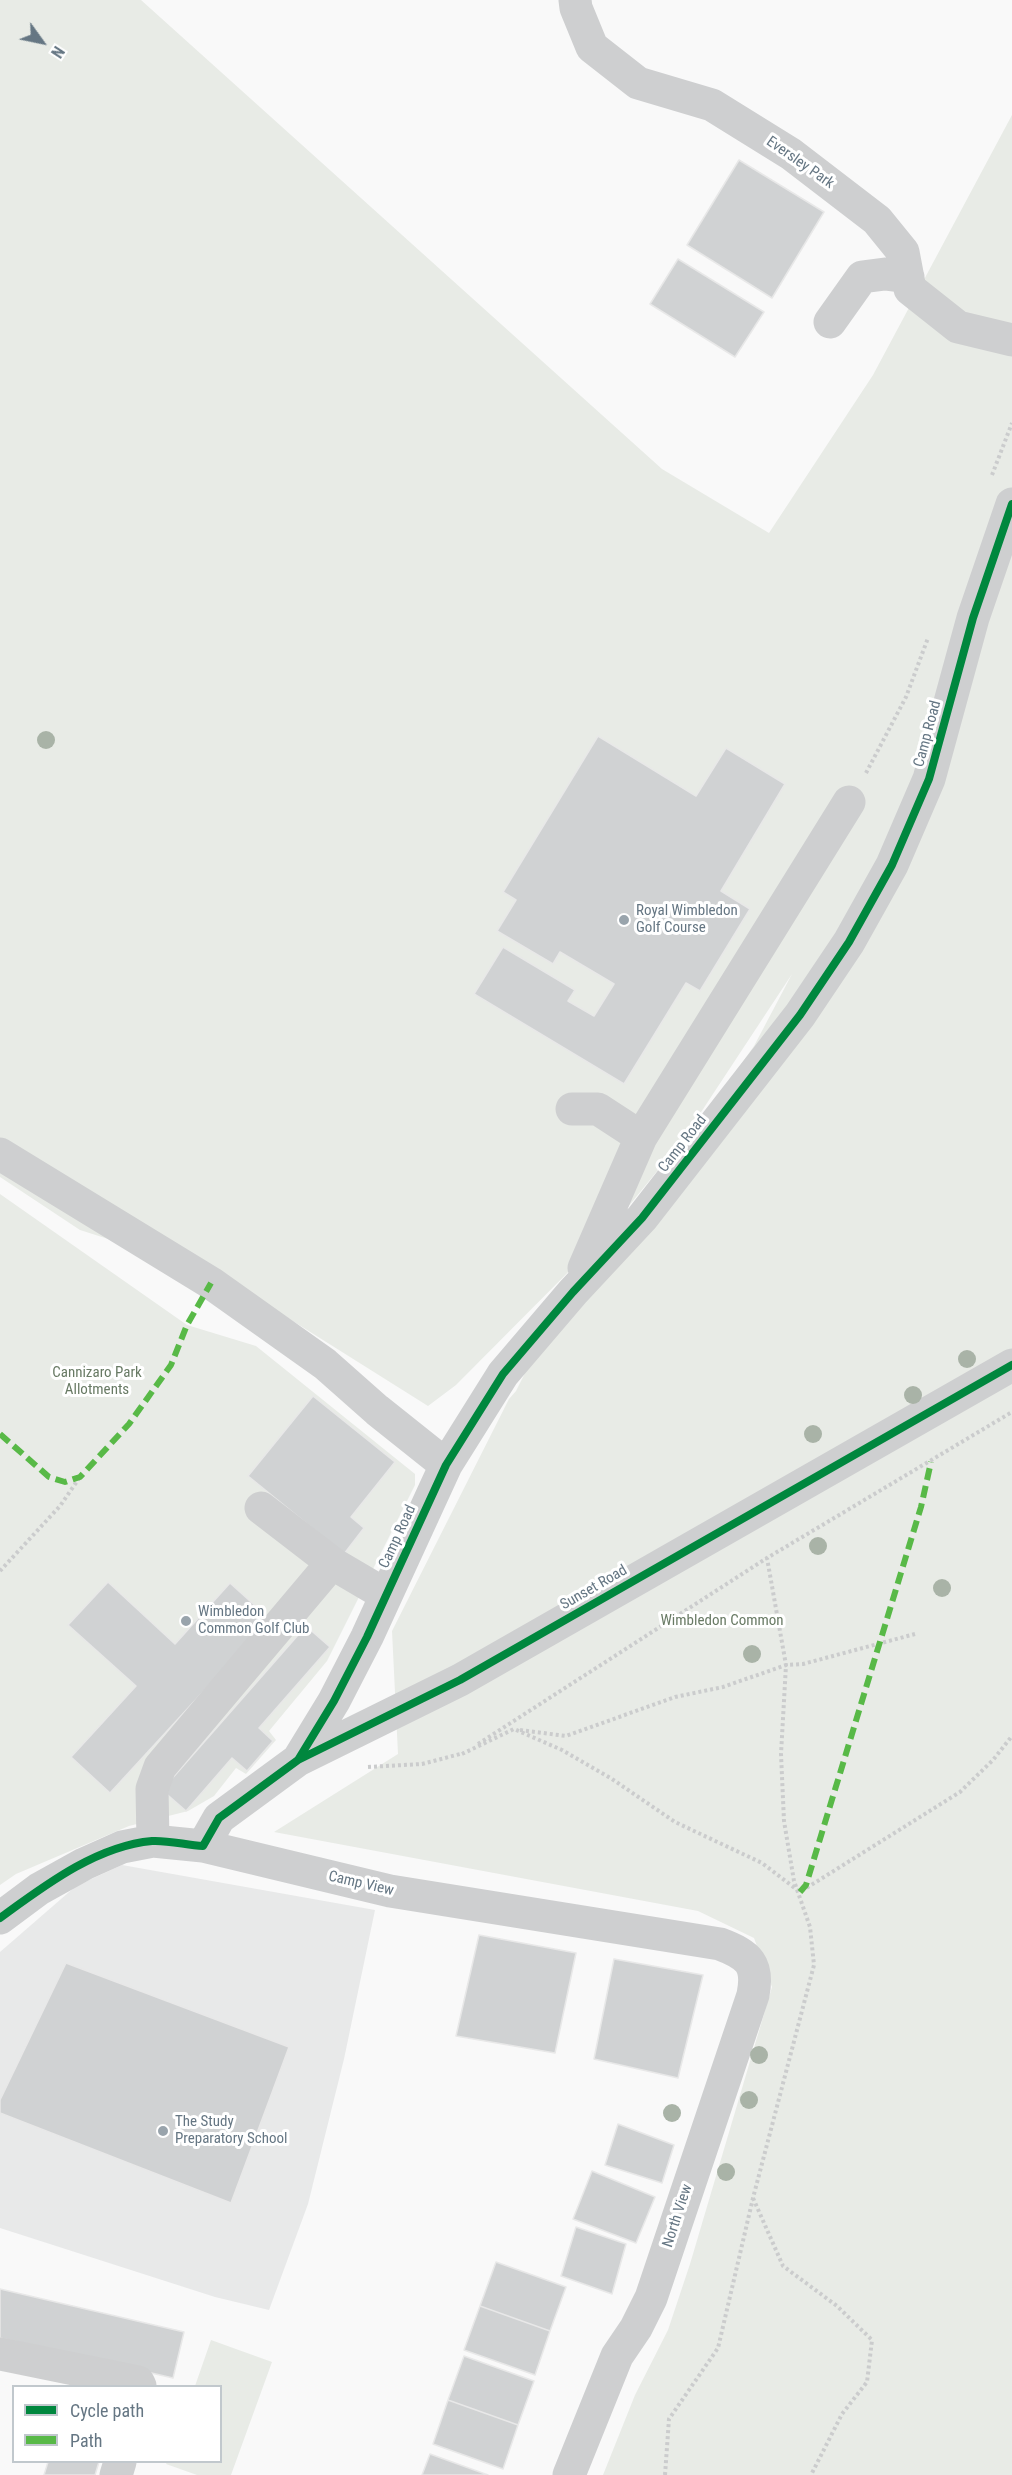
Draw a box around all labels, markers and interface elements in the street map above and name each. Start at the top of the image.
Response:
north arrow [12,12,72,72]
text: N [47,43,68,61]
street label: Eversley Park [763,133,837,193]
street label: Camp Road [911,699,945,769]
place label: Royal Wimbledon Golf Course [636,902,738,937]
marker: Royal Wimbledon Golf Course [617,913,631,927]
street label: Camp Road [655,1112,711,1176]
park label: Cannizaro Park Allotments [52,1364,142,1399]
street label: Camp Road [375,1502,421,1572]
street label: Sunset Road [557,1562,631,1614]
place label: Wimbledon Common Golf Club [198,1603,309,1638]
park label: Wimbledon Common [660,1612,784,1630]
marker: Wimbledon Common Golf Club [179,1614,193,1628]
street label: Camp View [327,1868,395,1900]
place label: The Study Preparatory School [175,2113,287,2148]
marker: The Study Preparatory School [156,2124,170,2138]
street label: North View [659,2182,697,2250]
legend [12,2385,222,2463]
text: Cycle path [70,2400,144,2421]
text: Path [70,2430,103,2451]

